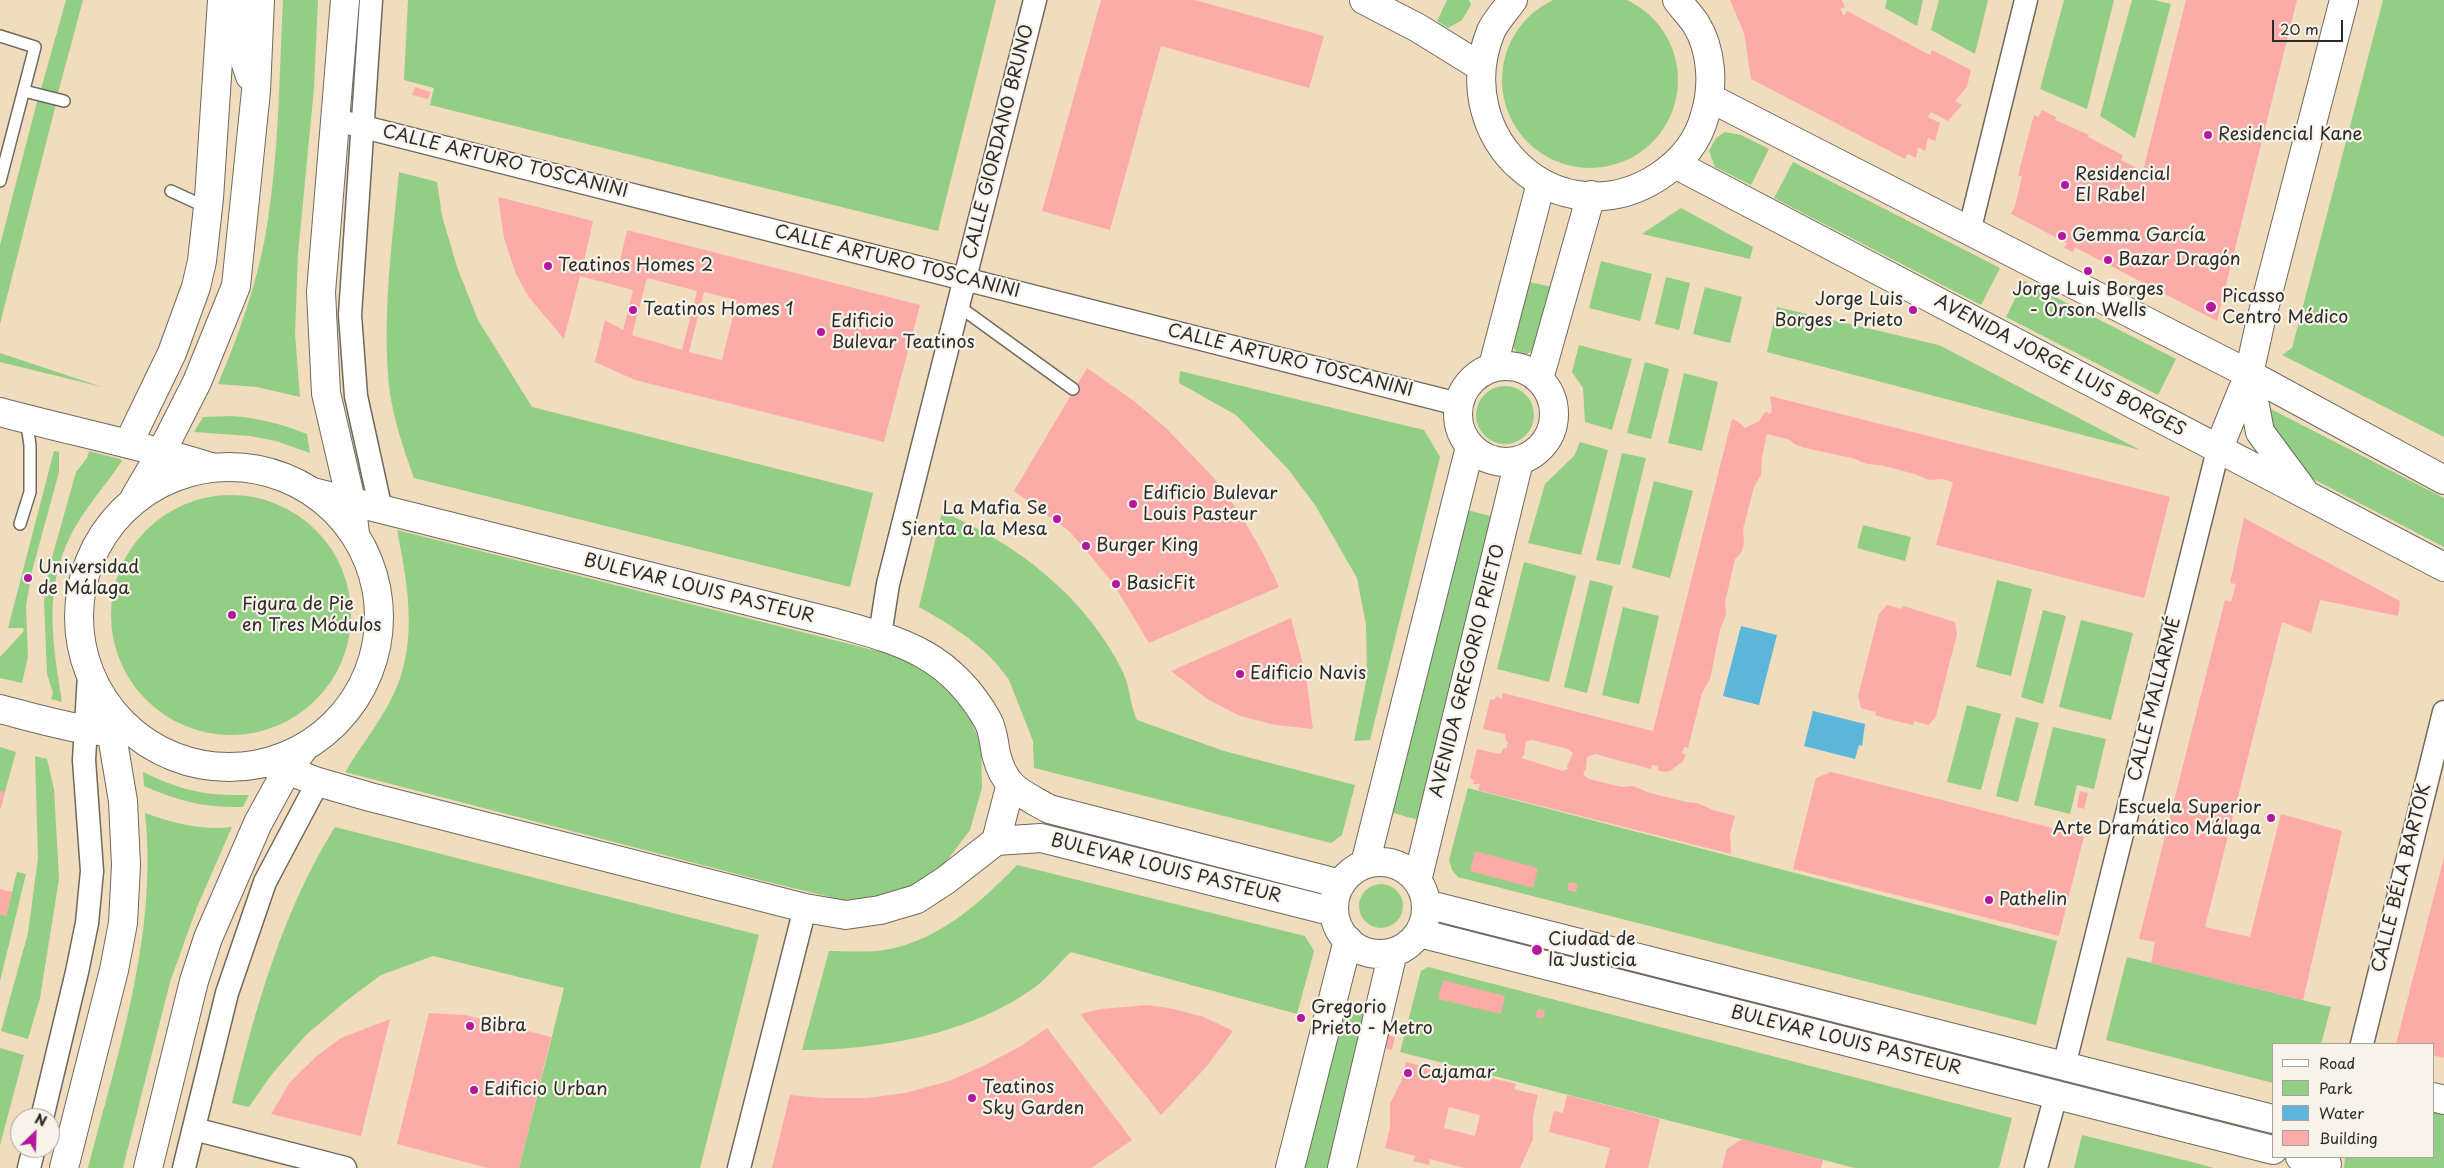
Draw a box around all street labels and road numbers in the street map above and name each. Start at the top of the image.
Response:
street label: CALLE GIORDANO BRUNO [959,22,1039,262]
street label: CALLE ARTURO TOSCANINI [380,121,630,203]
street label: CALLE ARTURO TOSCANINI [772,221,1022,303]
street label: AVENIDA JORGE LUIS BORGES [1931,290,2189,442]
street label: CALLE ARTURO TOSCANINI [1165,320,1415,402]
street label: AVENIDA GREGORIO PRIETO [1426,542,1510,800]
street label: BULEVAR LOUIS PASTEUR [581,550,817,628]
street label: CALLE MALLARMÉ [2124,614,2186,784]
street label: CALLE BÉLA BARTOK [2368,781,2436,975]
street label: BULEVAR LOUIS PASTEUR [1048,830,1284,908]
street label: BULEVAR LOUIS PASTEUR [1728,1002,1964,1080]

